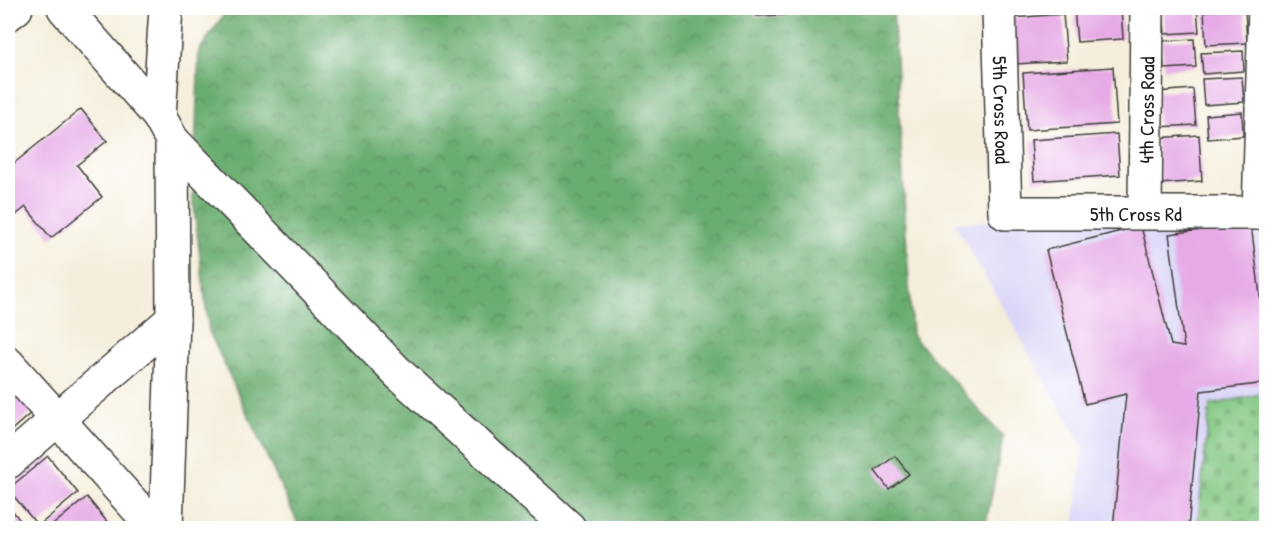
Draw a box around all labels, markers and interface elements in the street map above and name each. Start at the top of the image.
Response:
street label: 5th Cross Road [987,56,1017,164]
street label: 4th Cross Road [1132,56,1160,164]
street label: 5th Cross Rd [1090,200,1182,227]

